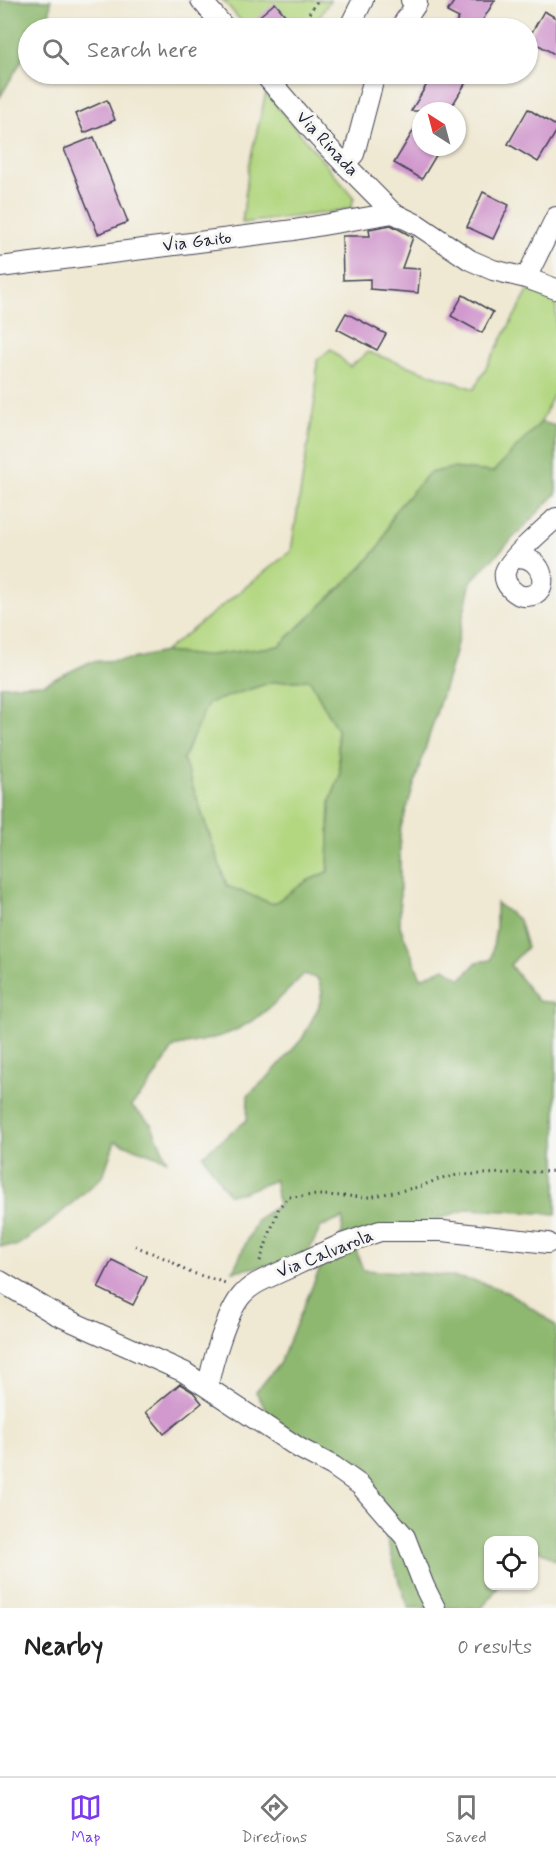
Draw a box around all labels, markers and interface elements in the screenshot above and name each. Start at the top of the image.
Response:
search box [18,18,538,84]
icon: search [39,35,72,68]
text: Search here [87,37,198,65]
north arrow [412,102,466,156]
street label: Via Rinada [290,106,364,182]
street label: Via Gaito [161,226,233,258]
street label: Via Calvarola [273,1224,377,1284]
map controls [484,1536,538,1590]
button: locate [484,1536,538,1590]
text: Nearby [24,1630,103,1664]
text: 0 results [458,1634,532,1661]
tab: Map [69,1791,102,1848]
tab: Directions [241,1791,307,1848]
tab: Saved [446,1791,487,1848]

